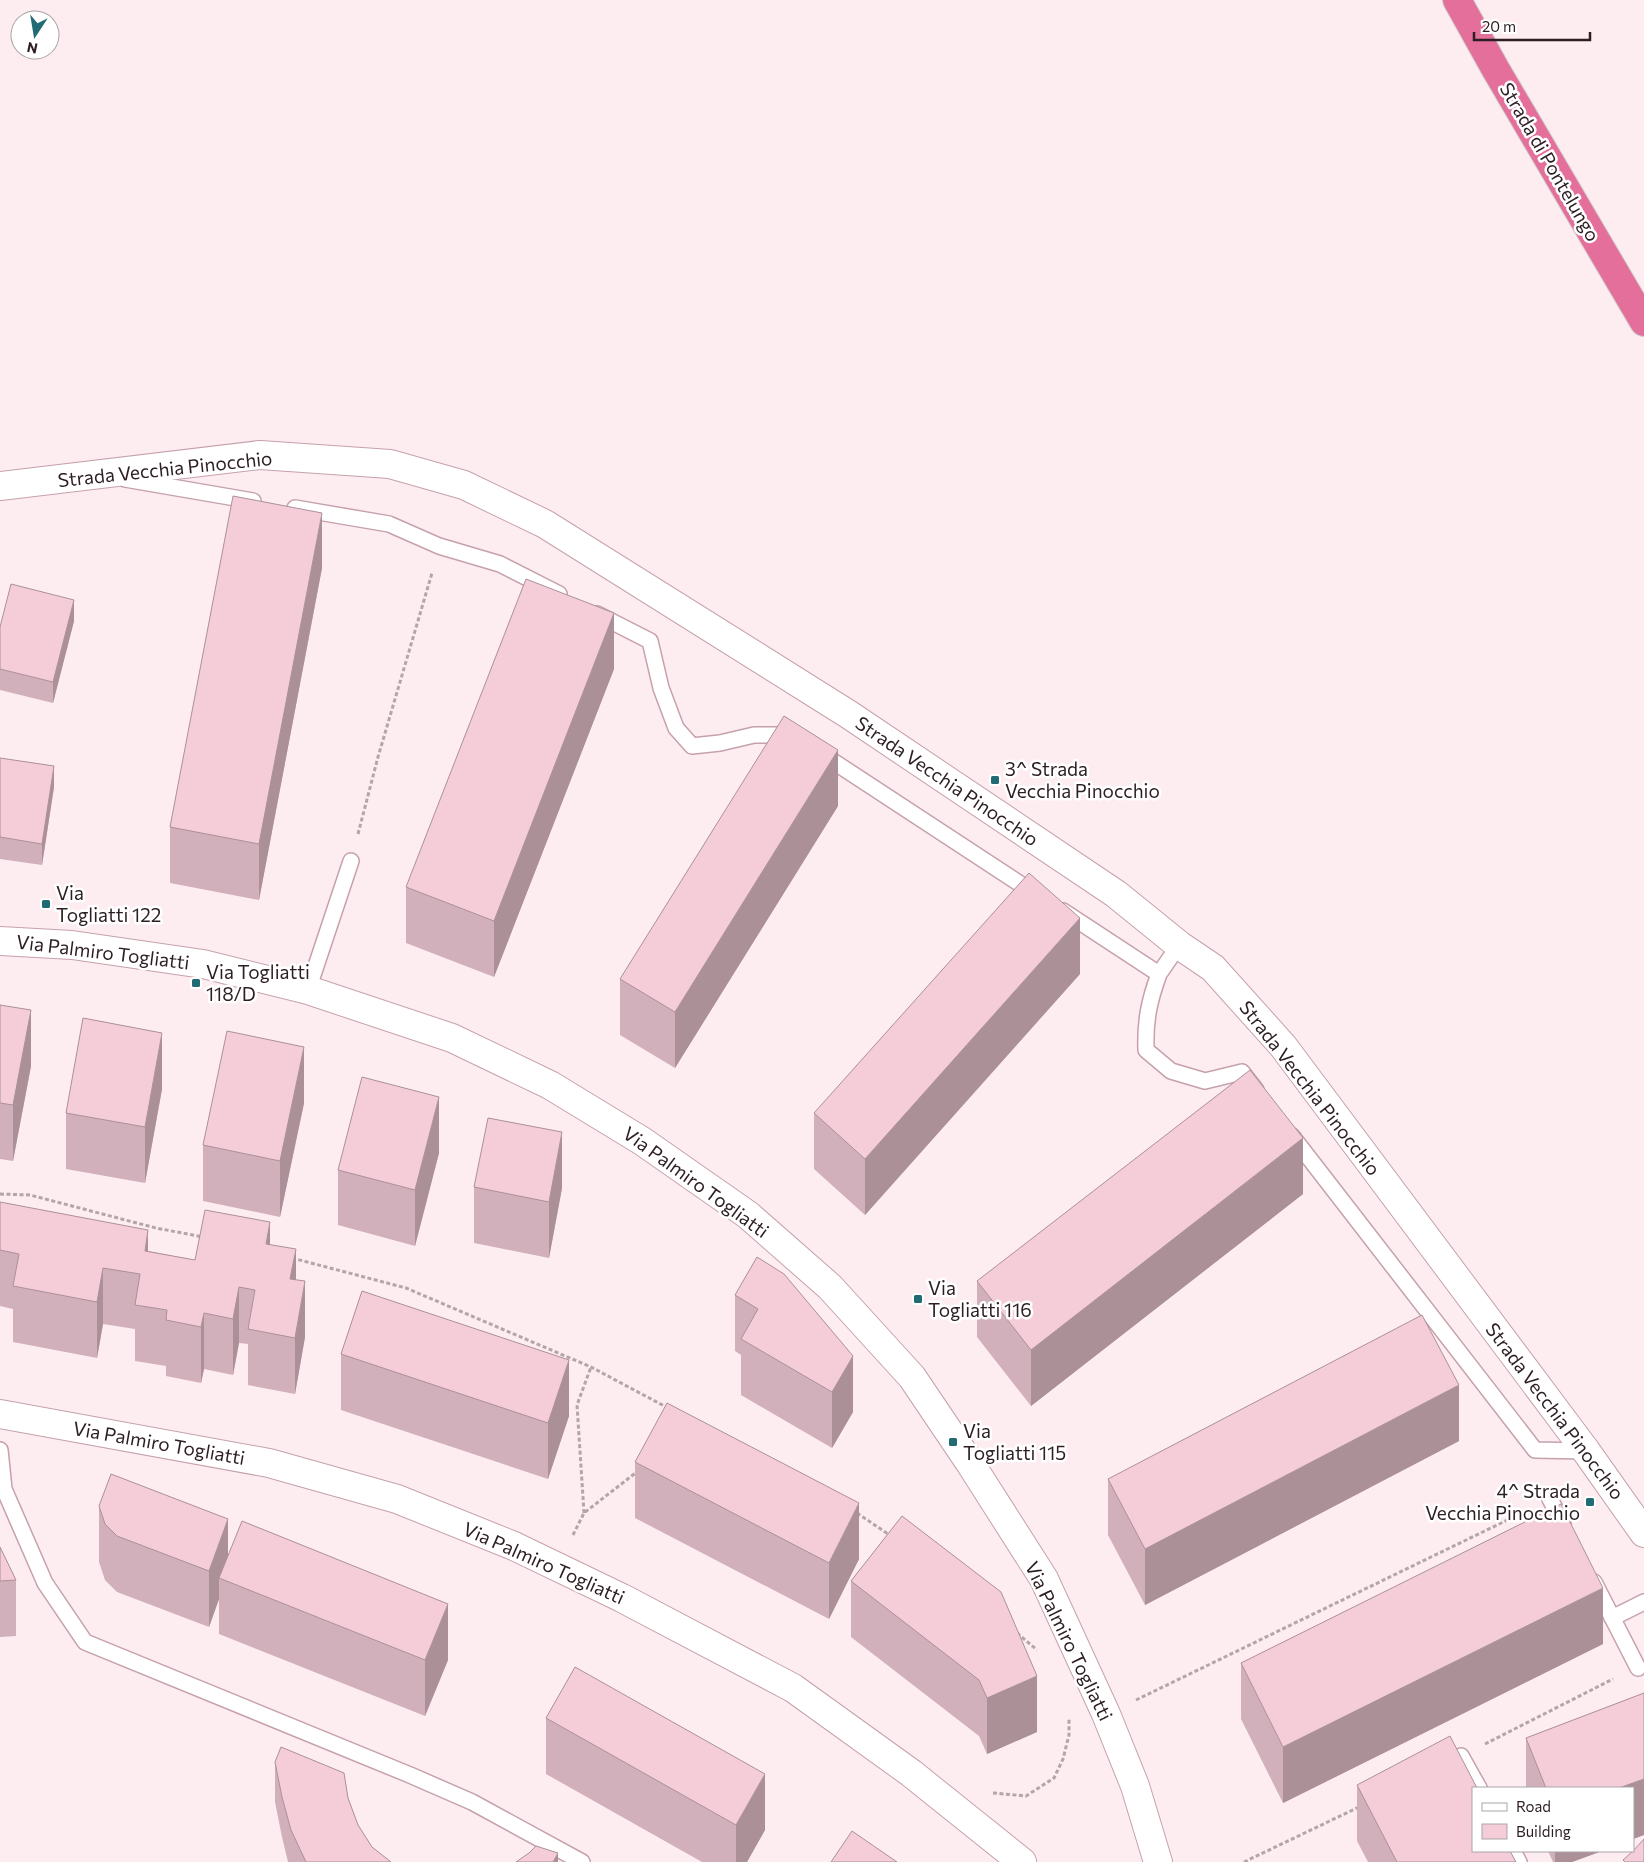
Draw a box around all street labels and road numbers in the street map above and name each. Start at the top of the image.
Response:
street label: Strada di Pontelungo [1496,78,1605,245]
street label: Strada Vecchia Pinocchio [57,446,273,491]
street label: Strada Vecchia Pinocchio [852,711,1043,850]
street label: Via Palmiro Togliatti [15,929,191,974]
street label: Strada Vecchia Pinocchio [1235,996,1386,1180]
street label: Via Palmiro Togliatti [619,1121,774,1242]
street label: Strada Vecchia Pinocchio [1481,1318,1629,1504]
street label: Via Palmiro Togliatti [71,1416,247,1469]
street label: Via Palmiro Togliatti [460,1517,629,1609]
street label: Via Palmiro Togliatti [1021,1557,1118,1724]

